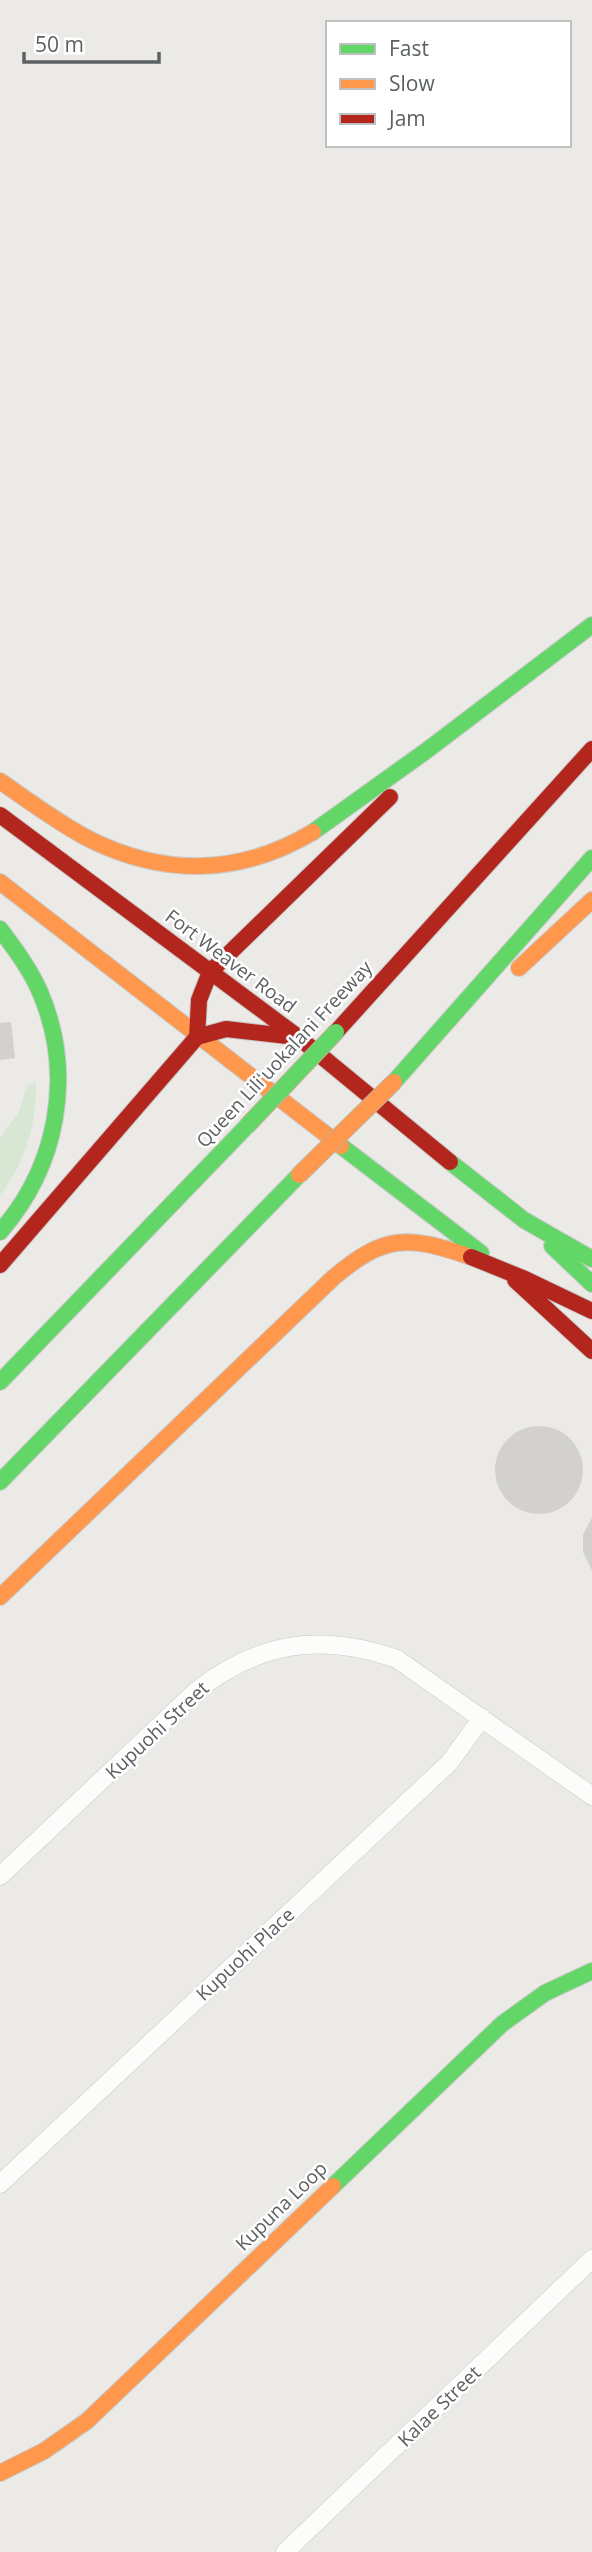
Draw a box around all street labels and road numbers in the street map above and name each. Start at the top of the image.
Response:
street label: Fort Weaver Road [160,903,302,1019]
street label: Queen Liliʻuokalani Freeway [190,954,378,1153]
street label: Kupuohi Street [100,1675,214,1785]
street label: Kupuohi Place [190,1902,300,2006]
street label: Kupuna Loop [229,2156,333,2256]
street label: Kalae Street [392,2360,486,2452]

